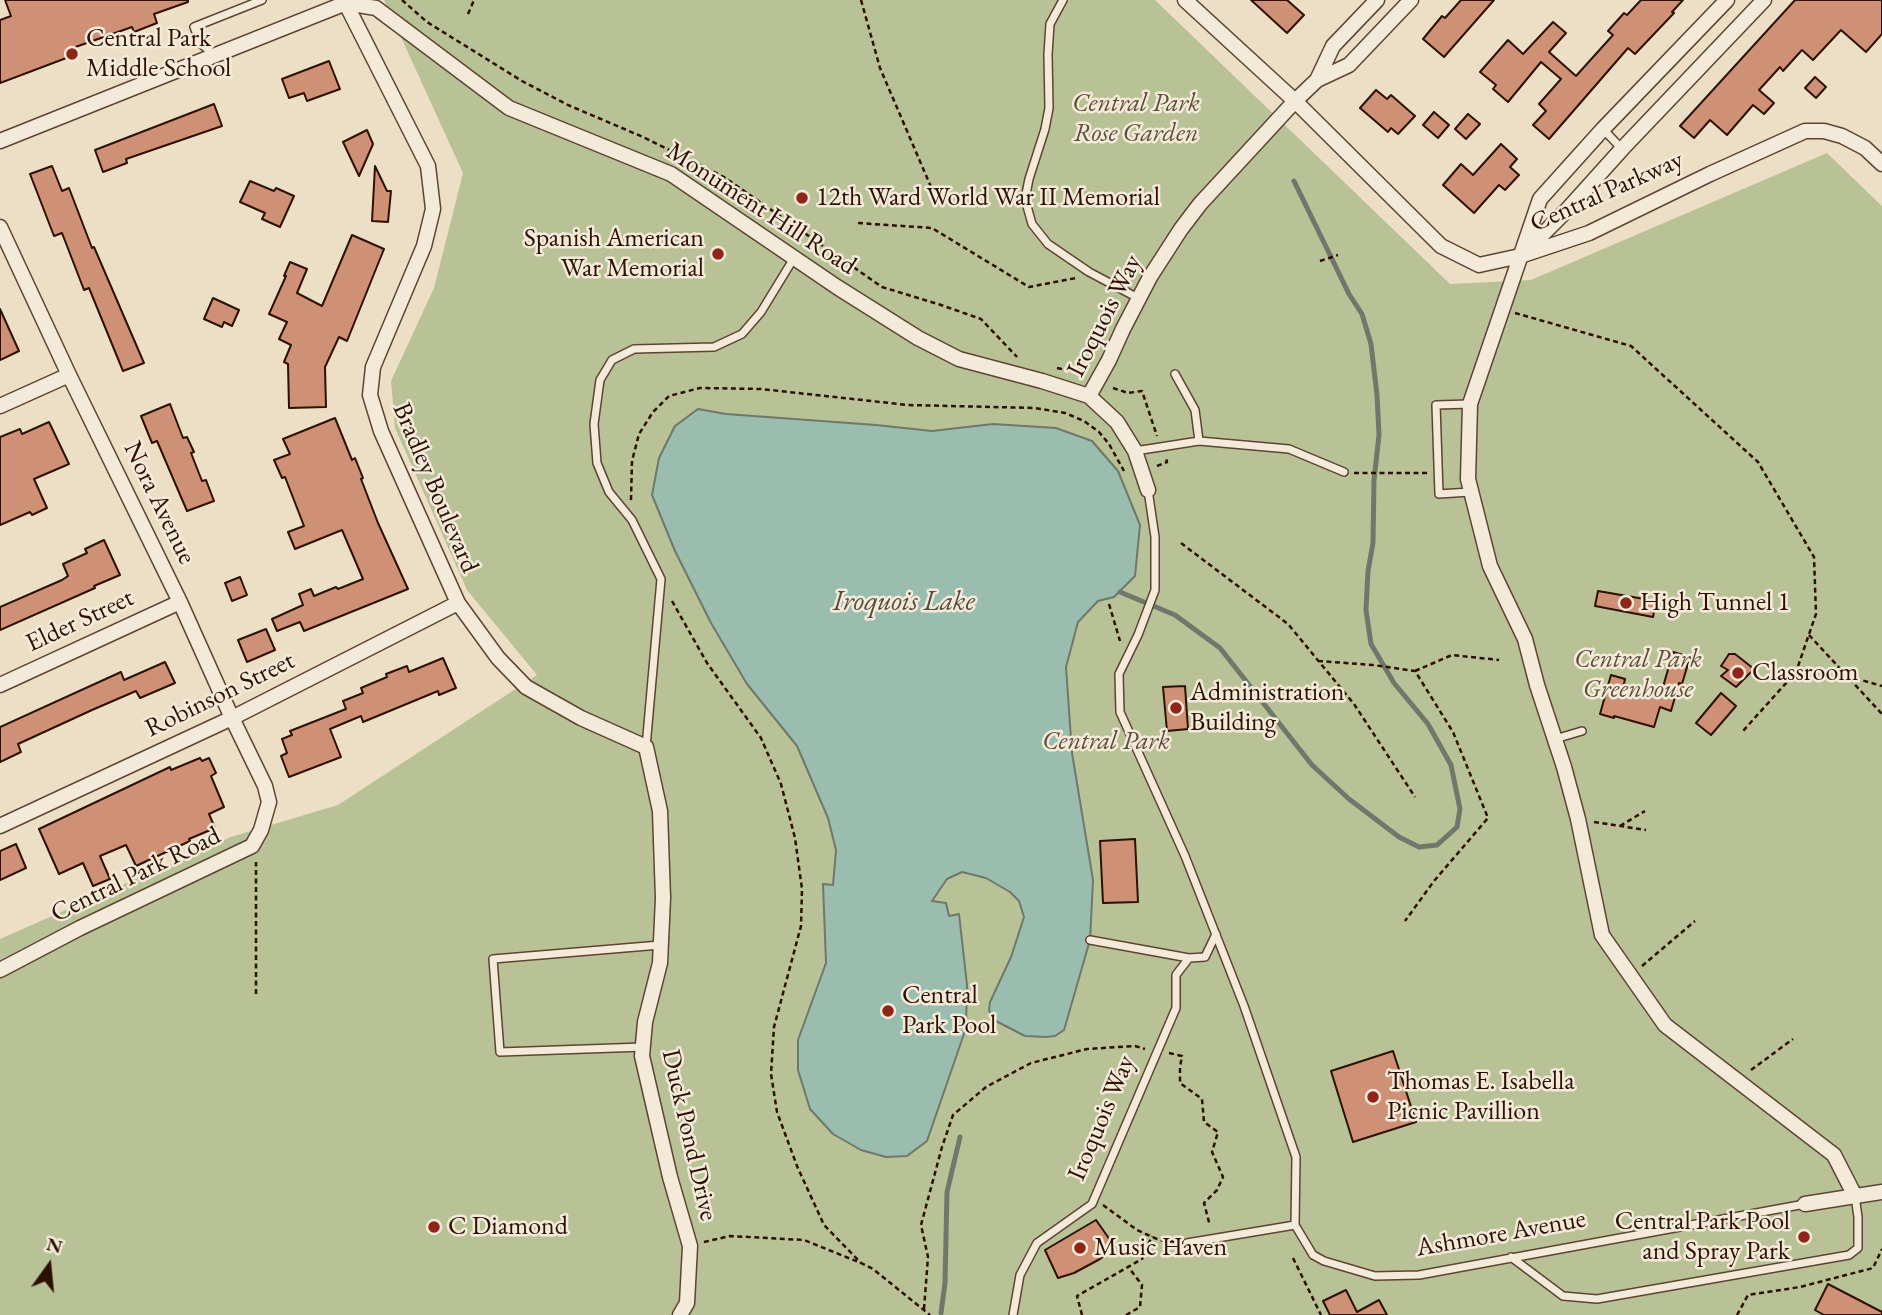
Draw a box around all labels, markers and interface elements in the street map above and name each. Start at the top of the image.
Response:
place label: Central Park Middle School [86,23,231,84]
marker: Central Park Middle School [64,46,80,62]
park label: Central Park Rose Garden [1072,88,1200,150]
street label: Monument Hill Road [660,136,862,282]
street label: Central Parkway [1526,144,1688,240]
place label: 12th Ward World War II Memorial [816,182,1160,214]
marker: 12th Ward World War II Memorial [794,190,810,206]
place label: Spanish American War Memorial [524,223,704,284]
marker: Spanish American War Memorial [710,246,726,262]
street label: Iroquois Way [1061,250,1149,382]
street label: Bradley Boulevard [385,398,485,578]
street label: Nora Avenue [116,437,202,569]
street label: Elder Street [21,583,139,659]
water label: Iroquois Lake [833,585,975,619]
place label: High Tunnel 1 [1640,587,1790,619]
marker: High Tunnel 1 [1618,595,1634,611]
park label: Central Park Greenhouse [1574,644,1702,706]
street label: Robinson Street [140,645,300,745]
place label: Classroom [1752,657,1859,689]
marker: Classroom [1730,665,1746,681]
place label: Administration Building [1190,677,1345,738]
marker: Administration Building [1168,700,1184,716]
park label: Central Park [1042,726,1170,758]
street label: Central Park Road [46,820,226,930]
place label: Central Park Pool [902,980,996,1042]
marker: Central Park Pool [880,1003,896,1019]
street label: Duck Pond Drive [654,1046,724,1224]
street label: Iroquois Way [1062,1051,1142,1185]
place label: Thomas E. Isabella Picnic Pavillion [1387,1066,1575,1128]
marker: Thomas E. Isabella Picnic Pavillion [1365,1089,1381,1105]
street label: Ashmore Avenue [1414,1204,1588,1264]
place label: Central Park Pool and Spray Park [1615,1206,1790,1268]
place label: C Diamond [448,1211,568,1243]
marker: C Diamond [426,1219,442,1235]
marker: Central Park Pool and Spray Park [1796,1229,1812,1245]
north arrow [14,1231,84,1301]
text: N [44,1231,65,1259]
place label: Music Haven [1094,1232,1227,1264]
marker: Music Haven [1072,1240,1088,1256]

